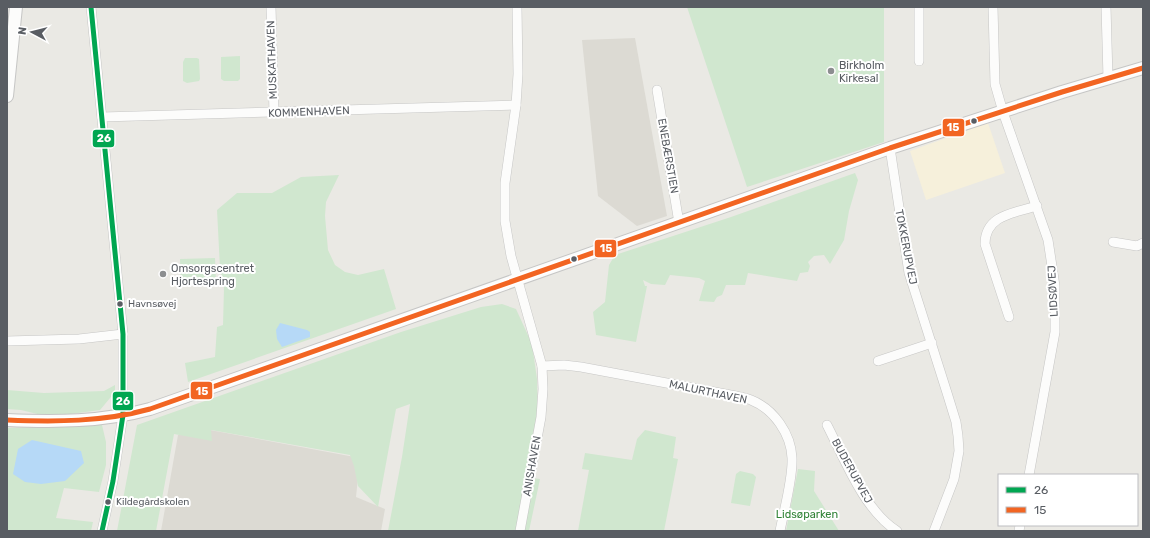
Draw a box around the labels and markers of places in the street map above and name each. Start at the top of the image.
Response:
place label: Birkholm Kirkesal [839,59,885,85]
marker: Birkholm Kirkesal [826,66,836,76]
unlabelled marker [969,116,979,126]
unlabelled marker [569,254,579,264]
place label: Omsorgscentret Hjortespring [171,262,255,288]
marker: Omsorgscentret Hjortespring [158,269,168,279]
place label: Havnsøvej [128,298,176,310]
marker: Havnsøvej [115,299,125,309]
place label: Kildegårdskolen [116,496,189,508]
marker: Kildegårdskolen [103,497,113,507]

